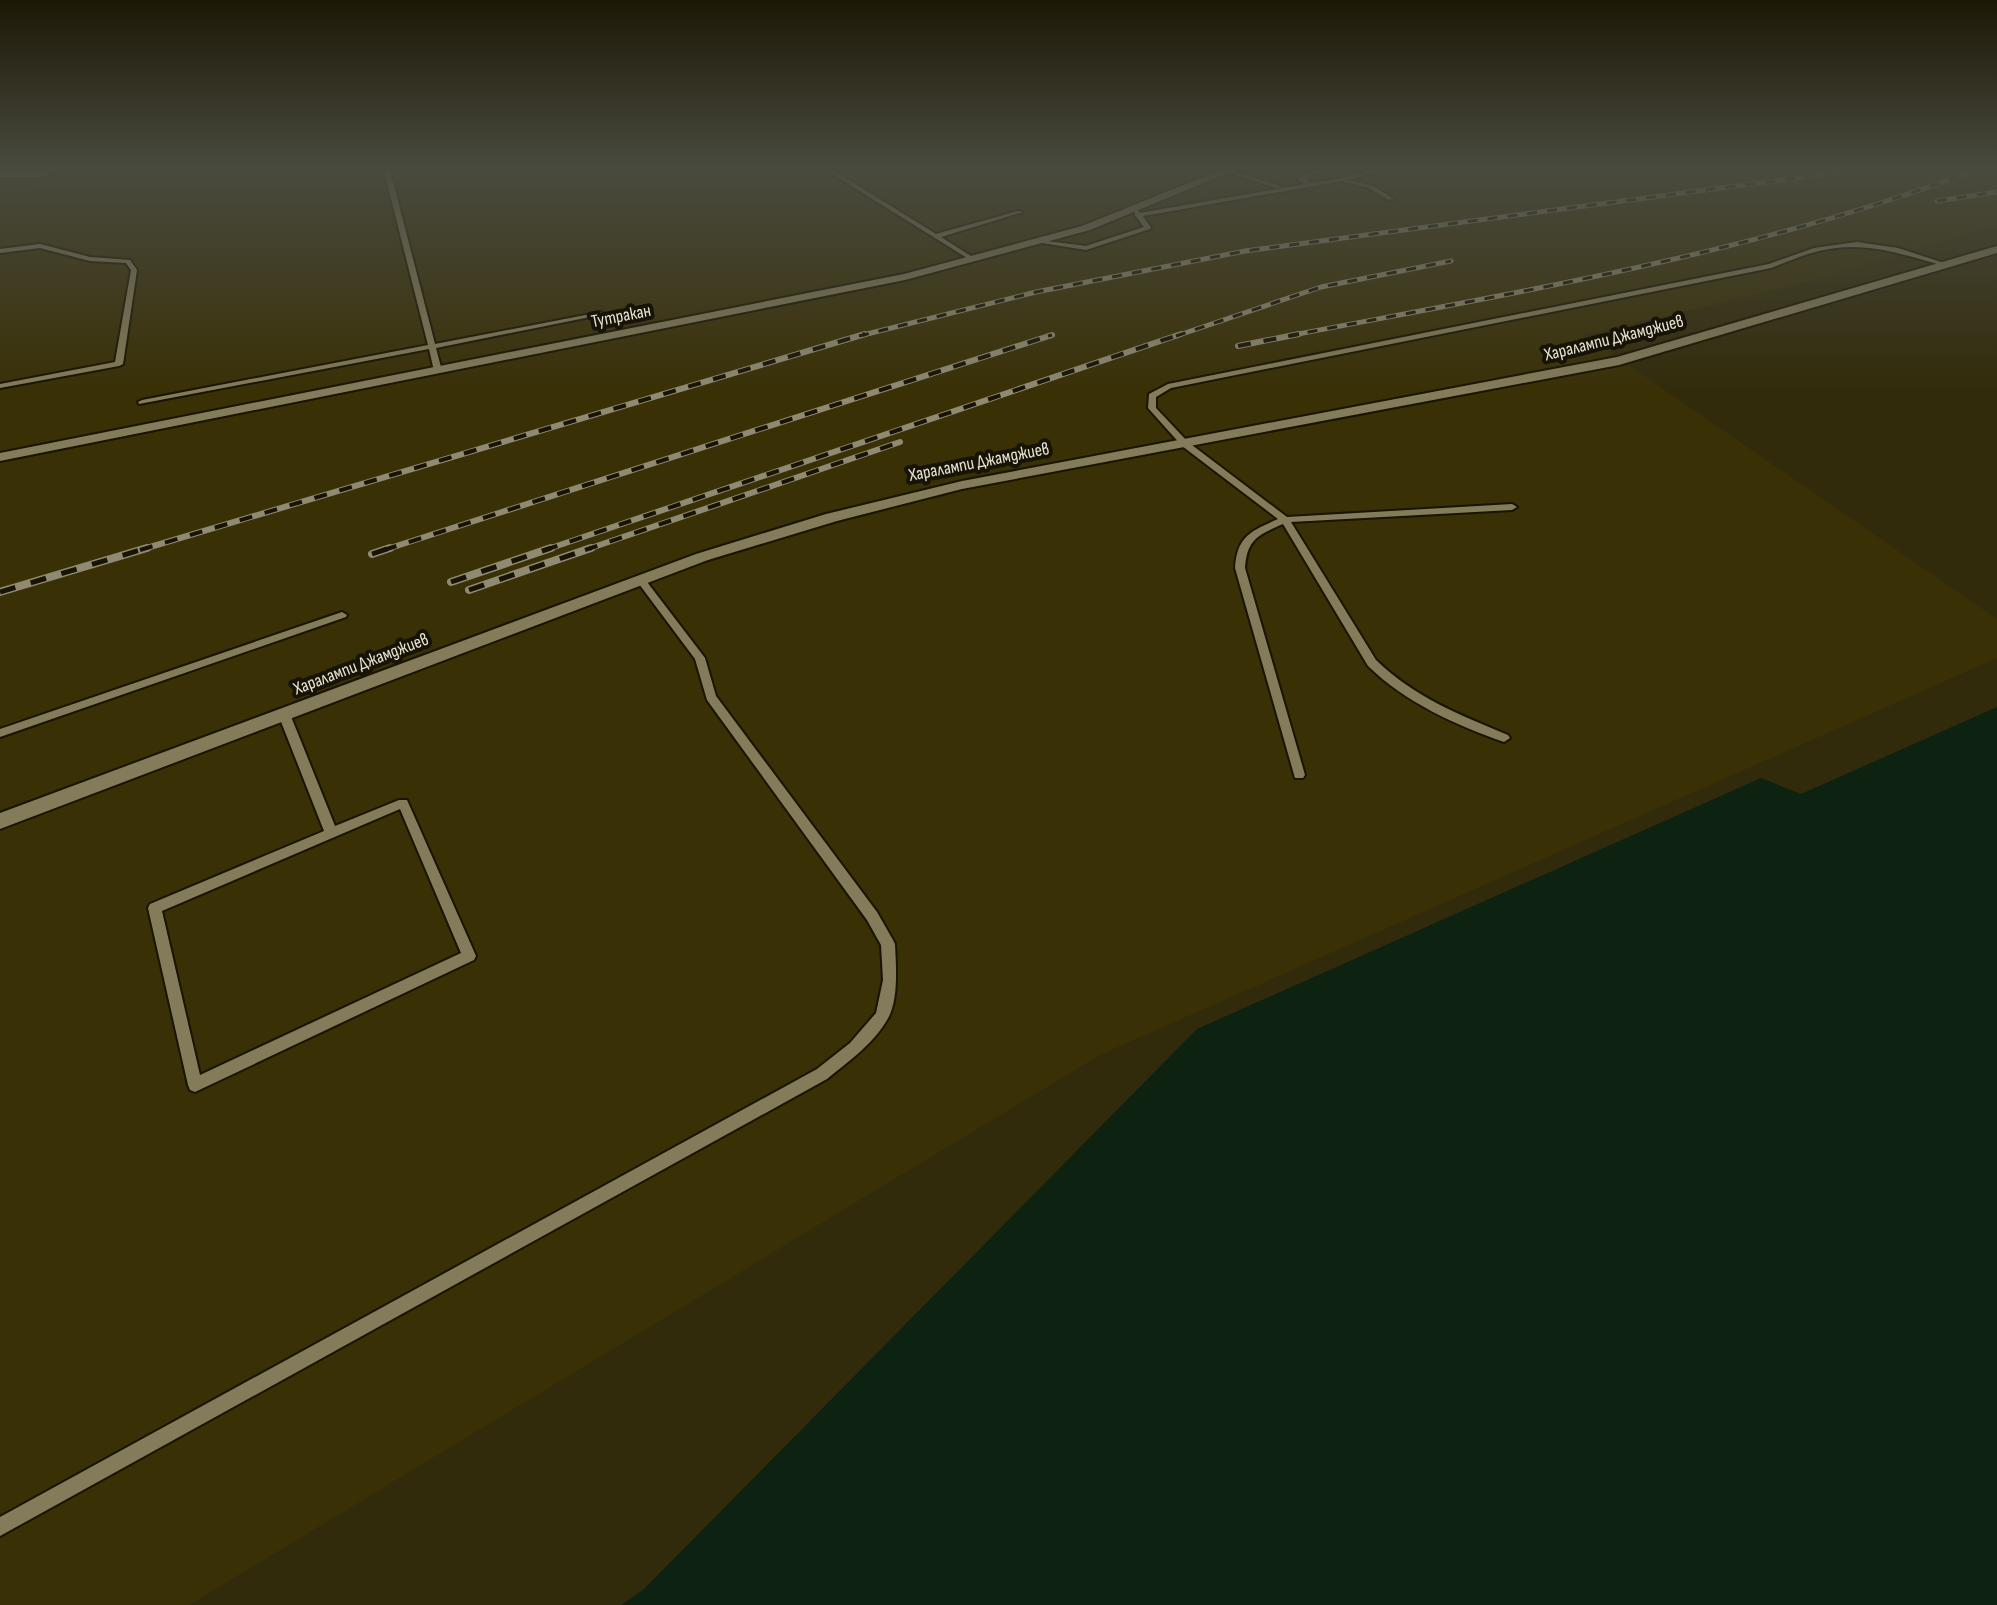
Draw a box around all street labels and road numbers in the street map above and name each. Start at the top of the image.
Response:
street label: Тутракан [589,300,653,332]
street label: Харалампи Джамджиев [1541,311,1686,366]
street label: Харалампи Джамджиев [906,438,1051,486]
street label: Харалампи Джамджиев [290,629,431,700]

